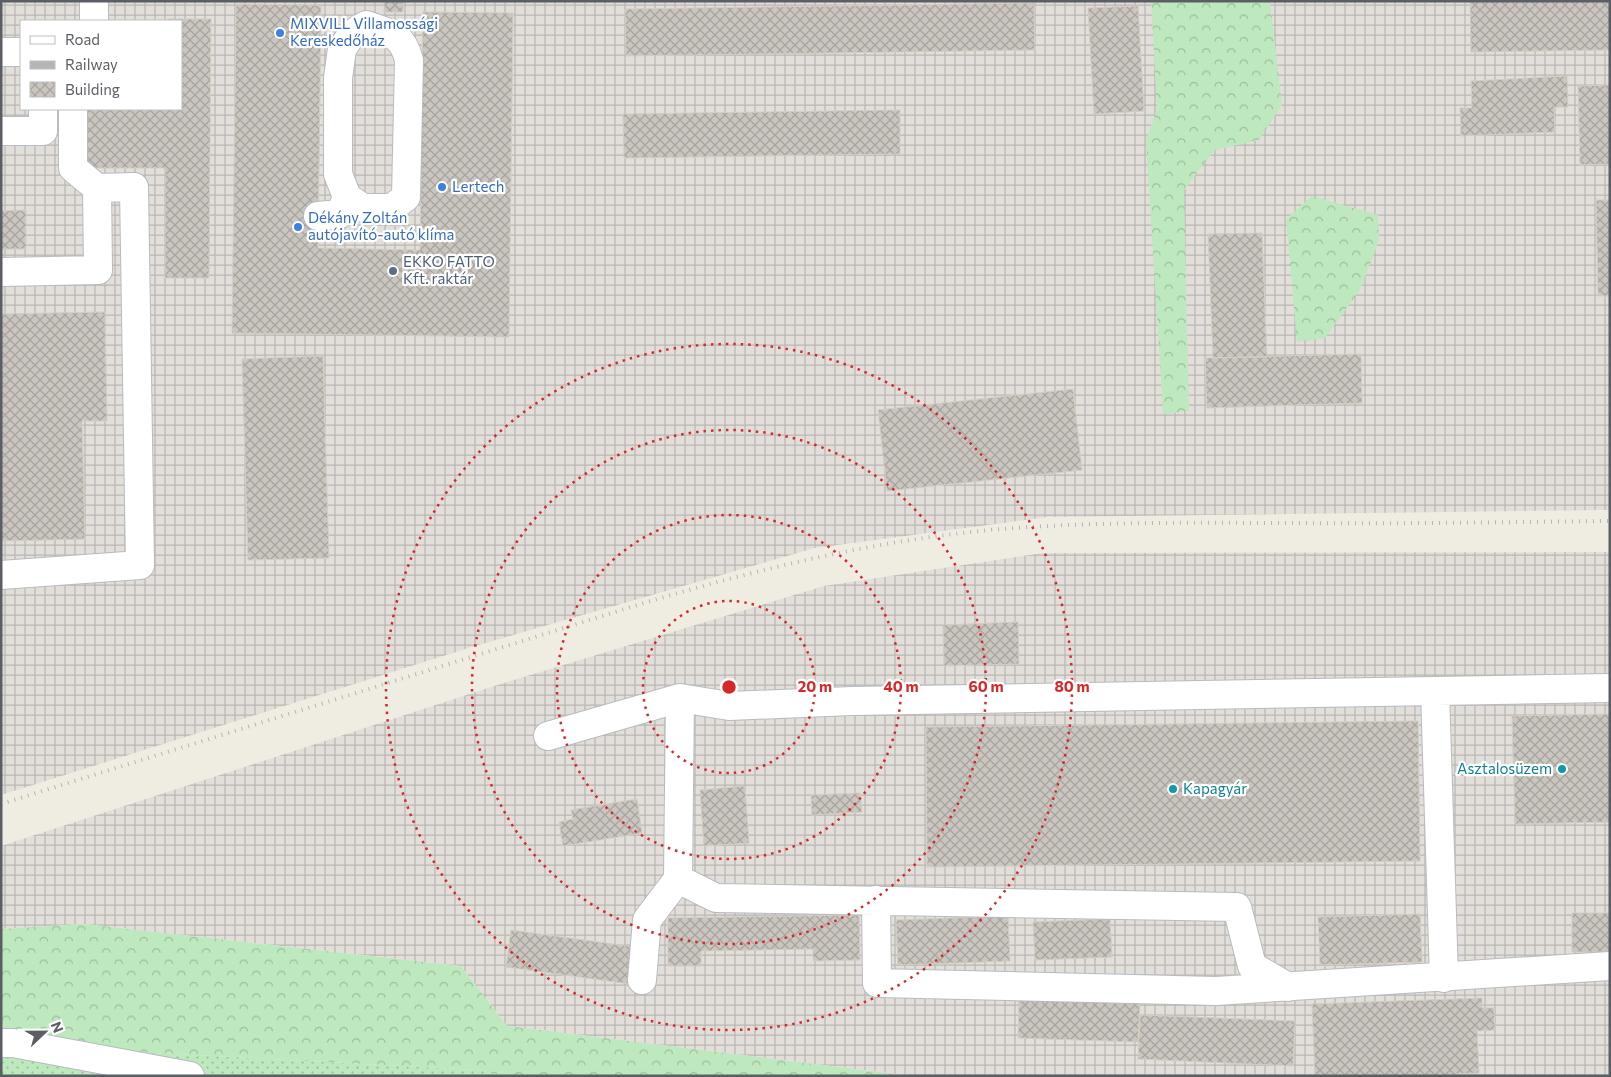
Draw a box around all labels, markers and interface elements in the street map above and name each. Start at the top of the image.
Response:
place label: MIXVILL Villamossági Kereskedőház [290,14,438,49]
legend [20,20,182,110]
marker: MIXVILL Villamossági Kereskedőház [274,27,286,39]
text: Road [65,30,100,48]
text: Railway [65,55,118,73]
text: Building [65,80,120,98]
place label: Lertech [452,177,504,195]
marker: Lertech [436,181,448,193]
place label: Dékány Zoltán autójavító-autó klíma [308,208,454,243]
marker: Dékány Zoltán autójavító-autó klíma [292,221,304,233]
place label: EKKO FATTO Kft. raktár [403,252,495,287]
marker: EKKO FATTO Kft. raktár [387,265,399,277]
text: 20 m [798,677,832,695]
text: 40 m [883,677,919,695]
text: 60 m [968,677,1004,695]
text: 80 m [1054,677,1090,695]
centre of rings [720,678,738,696]
place label: Asztalosüzem [1457,759,1552,777]
marker: Asztalosüzem [1556,763,1568,775]
place label: Kapagyár [1183,779,1247,797]
marker: Kapagyár [1167,783,1179,795]
north arrow [20,1007,70,1057]
text: N [48,1019,67,1035]

